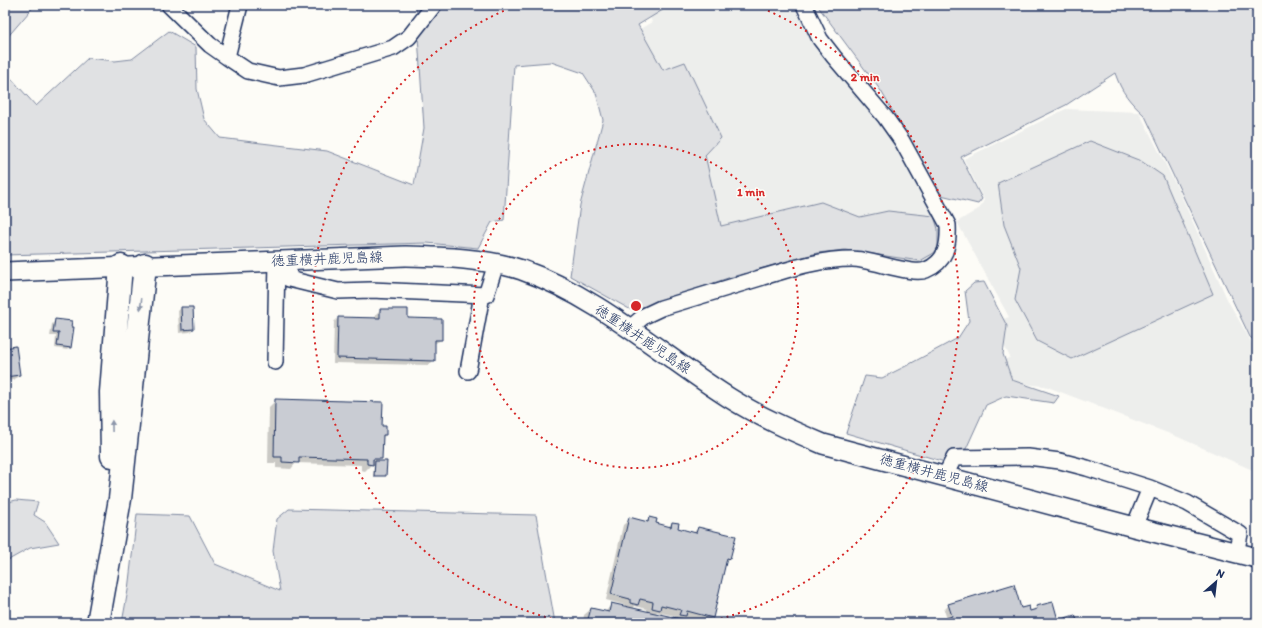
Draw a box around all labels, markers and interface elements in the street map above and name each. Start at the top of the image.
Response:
text: 2 min [851,70,880,84]
text: 1 min [737,185,766,199]
street label: 徳重横井鹿児島線 [271,249,383,269]
one-way arrow [137,298,144,310]
centre of rings [629,299,643,313]
street label: 徳重横井鹿児島線 [592,301,694,377]
one-way arrow [109,419,115,432]
street label: 徳重横井鹿児島線 [878,450,990,496]
north arrow [1196,562,1236,602]
text: N [1214,566,1227,581]

